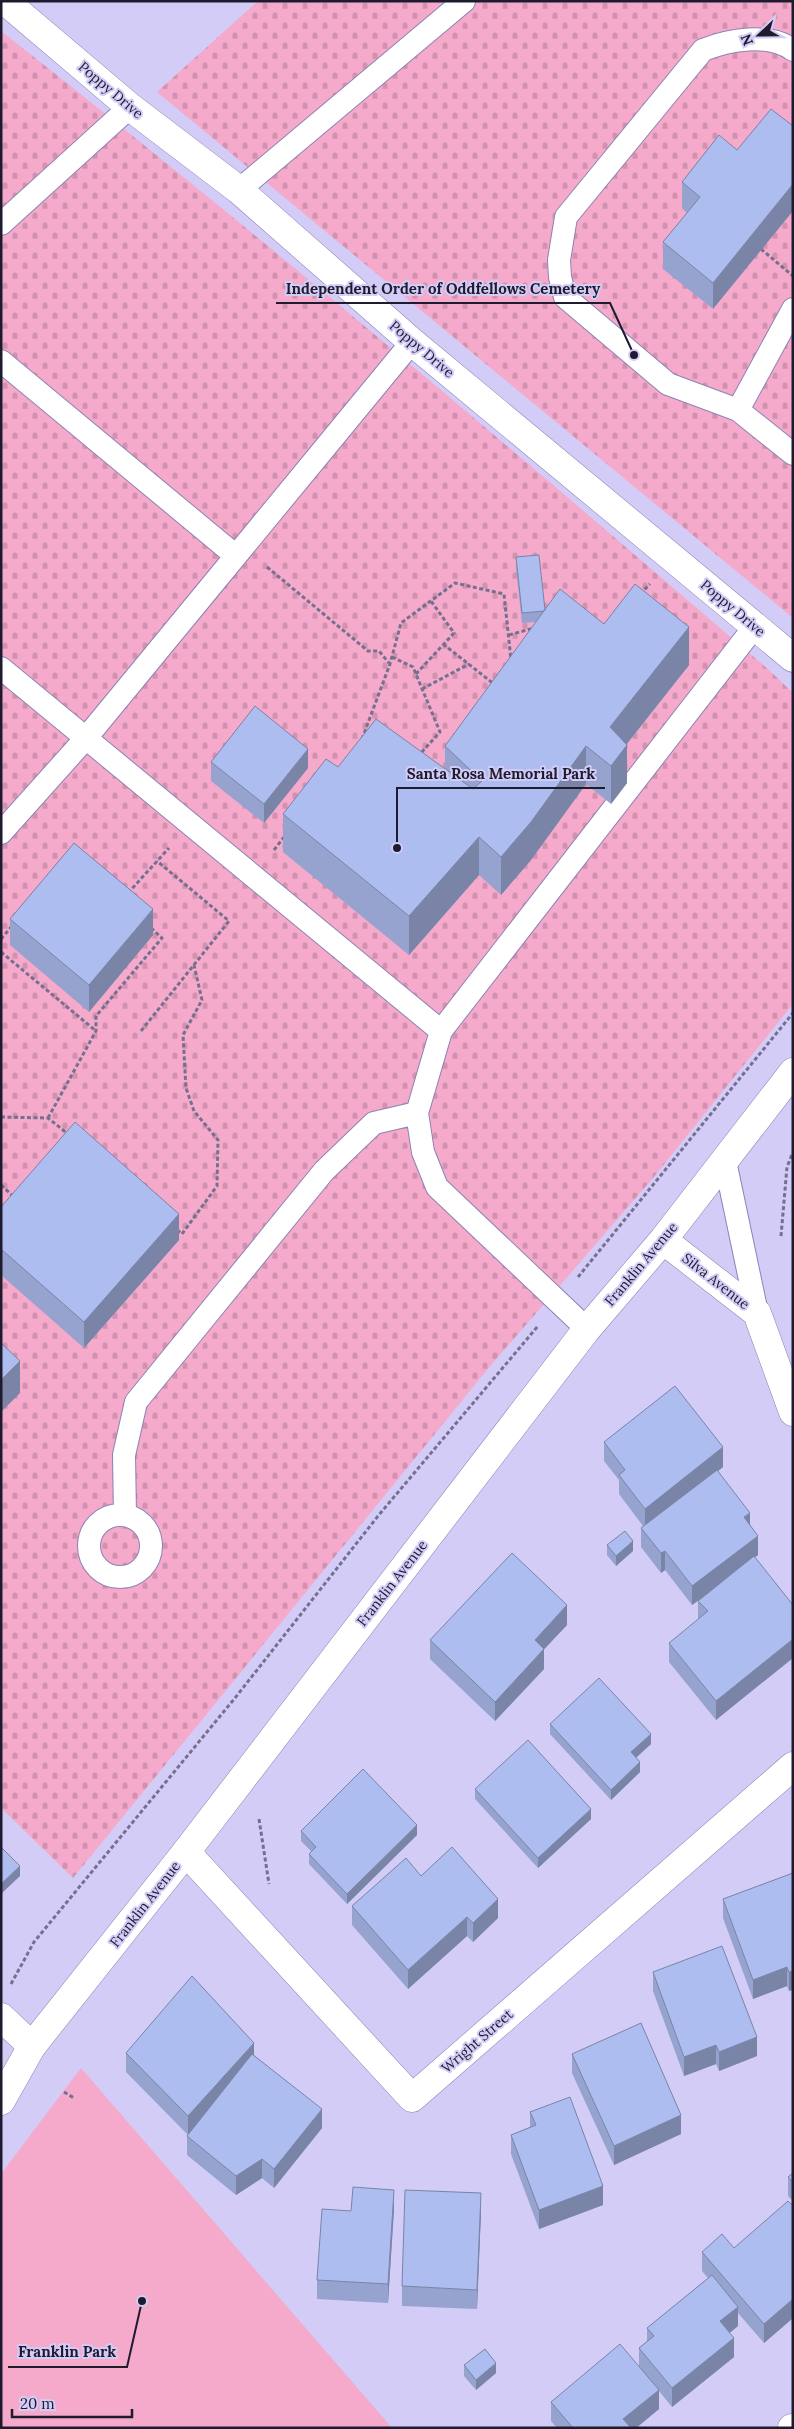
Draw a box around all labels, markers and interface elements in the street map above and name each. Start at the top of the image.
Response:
north arrow [734,10,784,60]
text: N [737,31,757,48]
street label: Poppy Drive [75,58,147,123]
callout: Independent Order of Oddfellows Cemetery [276,273,610,303]
text: Independent Order of Oddfellows Cemetery [286,279,601,298]
street label: Poppy Drive [386,317,458,382]
street label: Poppy Drive [697,576,769,641]
callout: Santa Rosa Memorial Park [397,758,605,788]
text: Santa Rosa Memorial Park [407,764,595,783]
street label: Franklin Avenue [601,1218,682,1310]
street label: Silva Avenue [679,1249,754,1313]
street label: Franklin Avenue [353,1536,431,1630]
street label: Franklin Avenue [106,1857,184,1951]
street label: Wright Street [438,2005,517,2077]
callout: Franklin Park [8,2337,127,2367]
text: Franklin Park [18,2342,116,2361]
scale bar [12,2386,132,2418]
text: 20 m [20,2394,55,2413]

